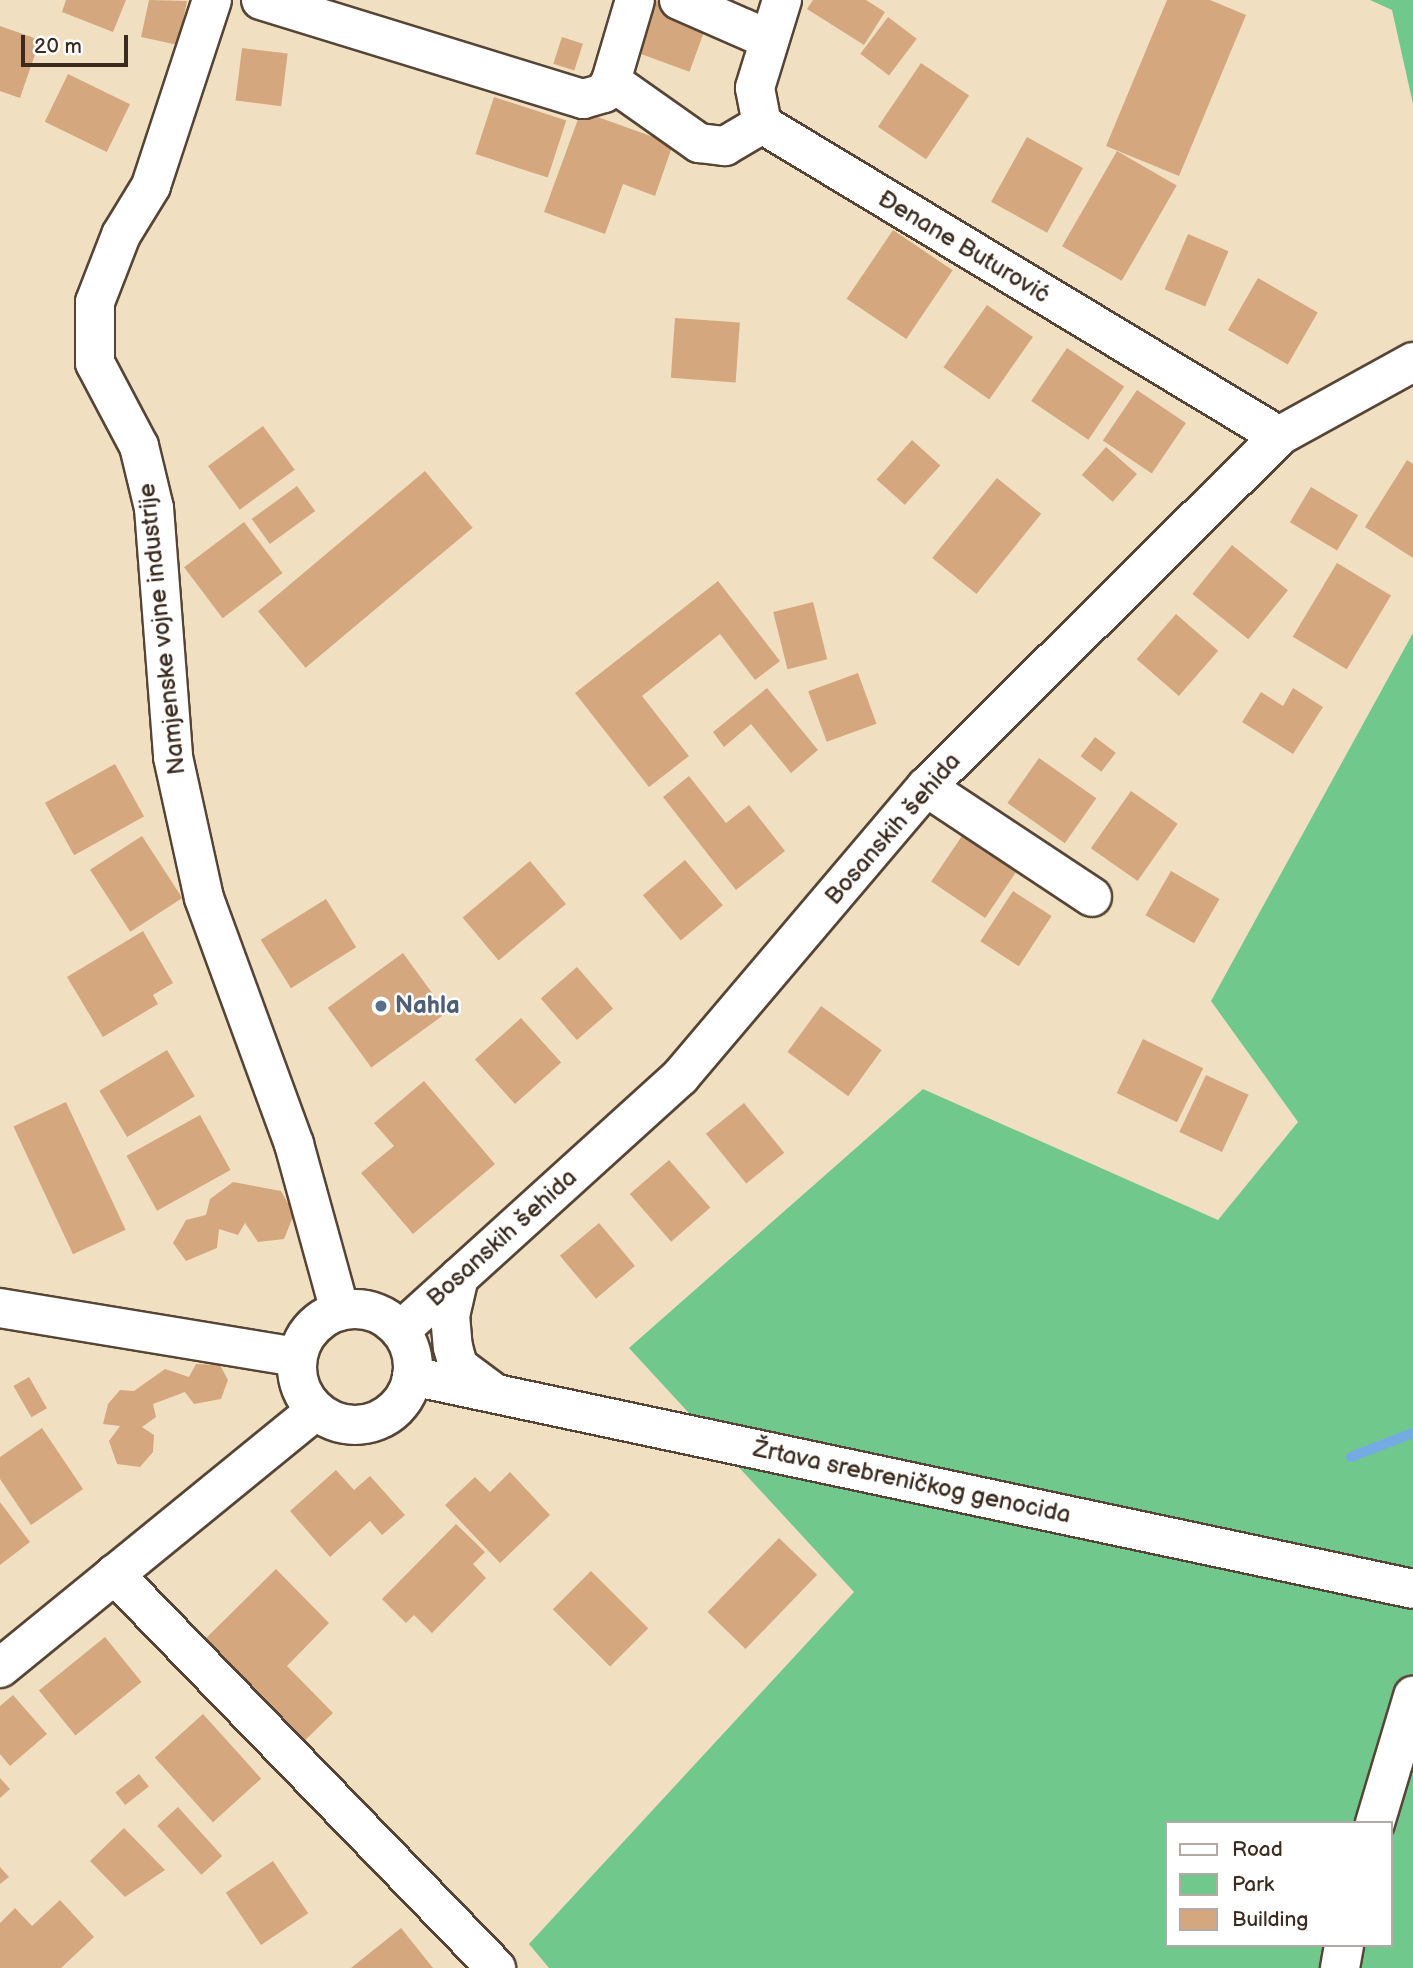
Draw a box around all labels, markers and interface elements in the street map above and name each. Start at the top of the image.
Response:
scale bar [24,21,131,65]
text: 20 m [34,34,82,59]
street label: Đenane Buturović [873,184,1055,310]
street label: Namjenske vojne industrije [132,482,192,776]
street label: Bosanskih šehida [819,747,967,911]
place label: Nahla [395,992,460,1020]
marker: Nahla [373,998,389,1014]
street label: Bosanskih šehida [421,1163,583,1313]
street label: Žrtava srebreničkog genocida [751,1434,1073,1530]
legend [1164,1821,1392,1947]
text: Road [1232,1837,1283,1862]
text: Park [1232,1872,1274,1897]
text: Building [1232,1907,1308,1932]

